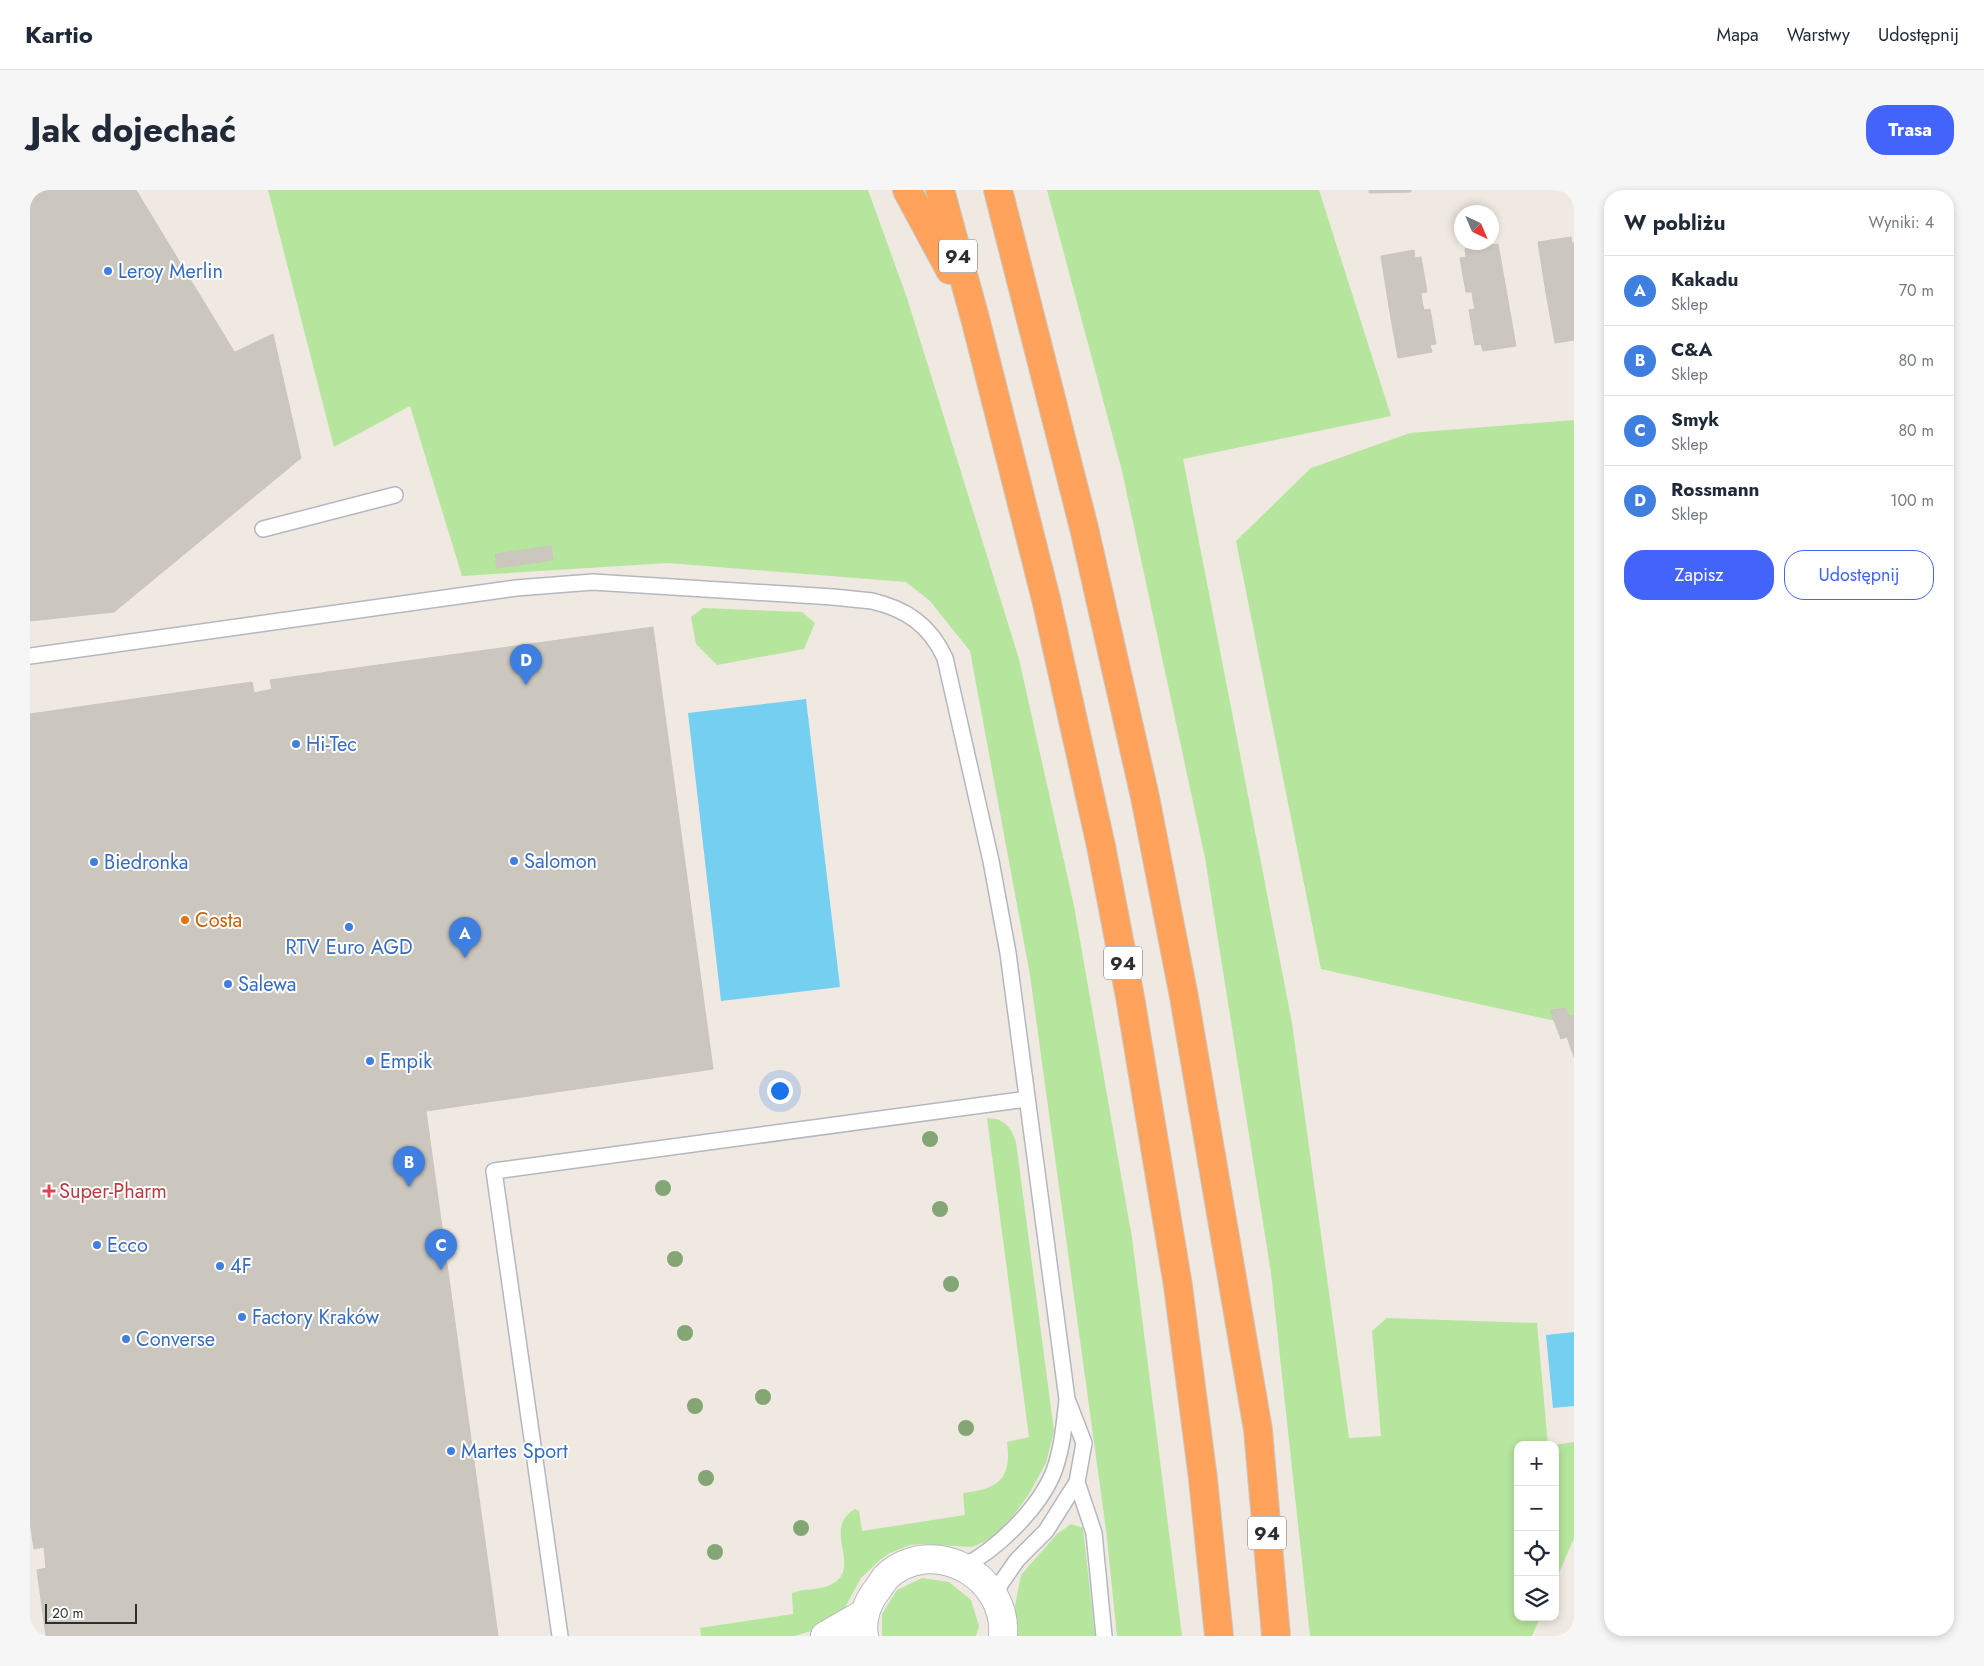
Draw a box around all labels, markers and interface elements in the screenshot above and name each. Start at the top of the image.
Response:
text: Kartio [25,17,93,52]
text: Mapa [1717,22,1759,48]
text: Warstwy [1787,22,1850,48]
text: Udostępnij [1878,22,1959,48]
text: Jak dojechać [30,105,236,155]
button: Trasa [1866,105,1954,155]
north arrow [1454,205,1499,250]
text: W pobliżu [1624,208,1725,238]
text: Wyniki: 4 [1868,211,1934,234]
road number: 94 [939,239,977,272]
place label: Leroy Merlin [118,257,223,286]
marker: Leroy Merlin [102,265,114,277]
text: Kakadu [1671,266,1738,293]
text: A [1634,279,1646,302]
text: 70 m [1899,279,1934,302]
text: Sklep [1671,293,1708,316]
text: C&A [1671,336,1713,363]
text: B [1635,349,1645,372]
text: 80 m [1898,349,1934,372]
text: Sklep [1671,363,1708,386]
text: Smyk [1671,406,1719,433]
text: C [1634,419,1646,442]
text: 80 m [1898,419,1934,442]
text: Sklep [1671,433,1708,456]
text: Rossmann [1671,476,1760,503]
text: D [1634,489,1646,512]
text: 100 m [1890,489,1934,512]
text: Sklep [1671,503,1708,526]
button: Zapisz [1624,550,1774,600]
button: Udostępnij [1784,550,1934,600]
pin: D [510,644,542,685]
place label: Hi-Tec [306,730,357,759]
marker: Hi-Tec [290,738,302,750]
place label: Salomon [524,847,597,876]
place label: Biedronka [104,848,188,877]
marker: Salomon [508,855,520,867]
marker: Biedronka [88,856,100,868]
place label: Costa [195,906,242,935]
marker: Costa [179,914,191,926]
pin: A [449,917,481,958]
marker: RTV Euro AGD [343,921,355,933]
place label: RTV Euro AGD [286,933,412,962]
road number: 94 [1104,946,1142,980]
place label: Salewa [238,970,296,999]
marker: Salewa [222,978,234,990]
place label: Empik [380,1047,432,1076]
marker: Empik [364,1055,376,1067]
your location [767,1078,793,1104]
pin: B [393,1146,425,1187]
place label: Super-Pharm [59,1177,167,1206]
marker: Super-Pharm [43,1185,55,1197]
pin: C [425,1229,457,1270]
place label: Ecco [107,1231,148,1260]
marker: Ecco [91,1239,103,1251]
place label: 4F [230,1252,252,1281]
marker: 4F [214,1260,226,1272]
place label: Factory Kraków [252,1303,379,1332]
marker: Factory Kraków [236,1311,248,1323]
place label: Converse [136,1325,215,1354]
marker: Converse [120,1333,132,1345]
place label: Martes Sport [461,1437,568,1466]
map controls [1514,1441,1559,1621]
button: + [1514,1441,1559,1486]
marker: Martes Sport [445,1445,457,1457]
button: − [1514,1486,1559,1531]
road number: 94 [1248,1516,1286,1550]
button: locate [1514,1531,1559,1576]
button: layers [1514,1576,1559,1621]
scale bar [45,1601,138,1624]
text: 20 m [52,1603,84,1623]

